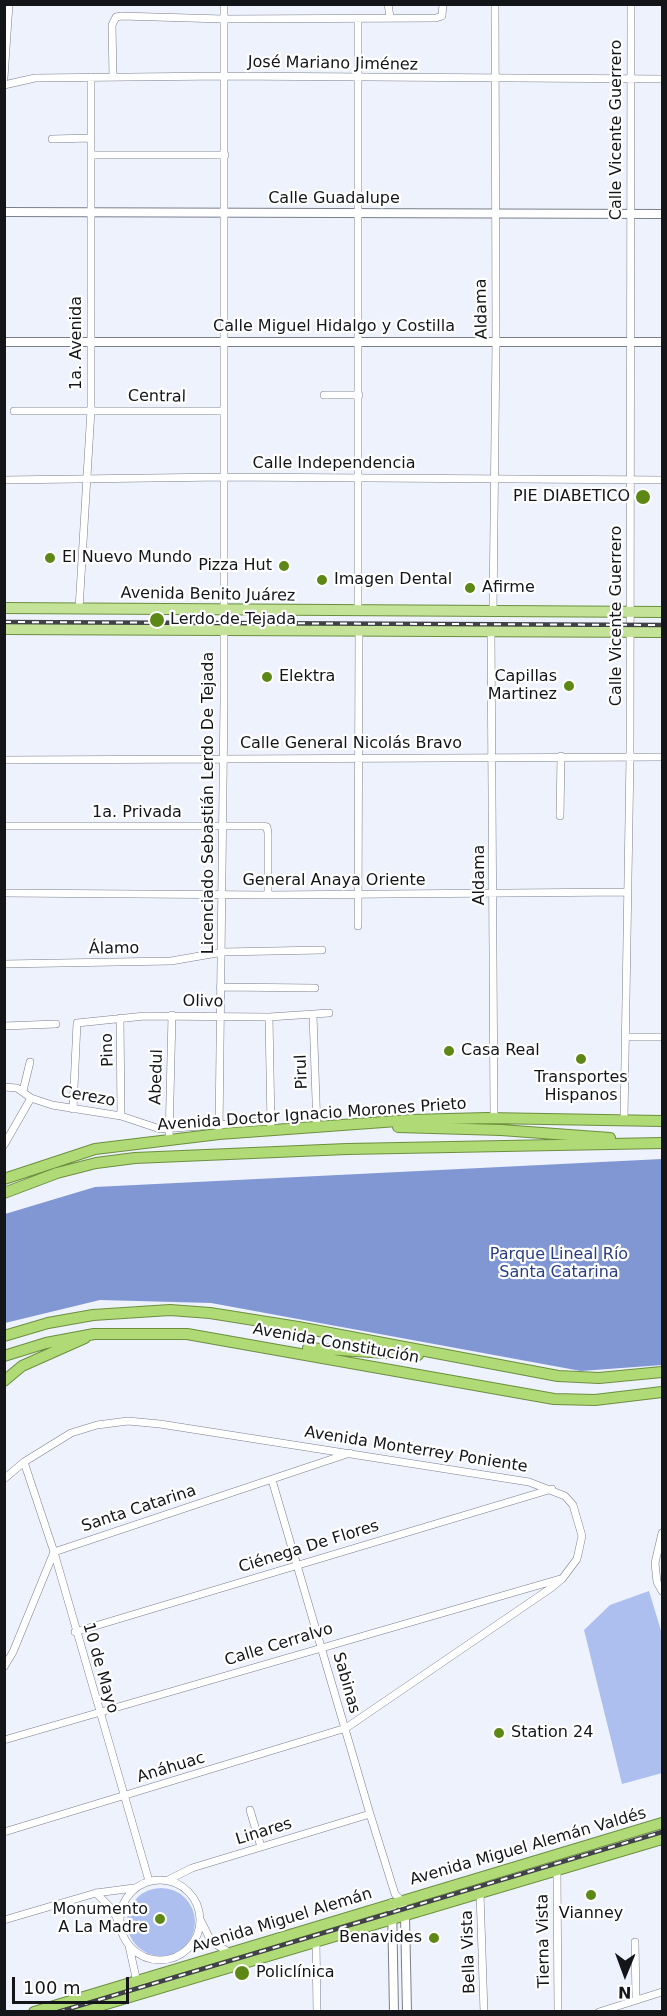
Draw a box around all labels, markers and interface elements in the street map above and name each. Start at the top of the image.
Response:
street label: Calle Vicente Guerrero [607,40,627,220]
street label: José Mariano Jiménez [248,53,418,75]
street label: Calle Guadalupe [268,189,400,209]
street label: Aldama [472,278,492,340]
street label: 1a. Avenida [67,296,87,390]
street label: Calle Miguel Hidalgo y Costilla [213,317,455,337]
street label: Central [128,387,186,407]
street label: Calle Independencia [253,454,415,474]
place label: PIE DIABETICO [513,487,630,507]
marker: PIE DIABETICO [634,488,652,506]
street label: Calle Vicente Guerrero [607,526,627,706]
place label: El Nuevo Mundo [62,548,192,568]
marker: El Nuevo Mundo [43,551,57,565]
place label: Pizza Hut [198,556,272,576]
marker: Pizza Hut [277,559,291,573]
place label: Imagen Dental [334,570,452,590]
marker: Imagen Dental [315,573,329,587]
place label: Afirme [482,578,535,598]
marker: Afirme [463,581,477,595]
street label: Avenida Benito Juárez [121,584,295,606]
place label: Lerdo de Tejada [170,610,296,630]
marker: Lerdo de Tejada [148,611,166,629]
street label: Licenciado Sebastián Lerdo De Tejada [199,652,219,954]
place label: Elektra [279,667,335,687]
place label: Capillas Martinez [488,667,557,705]
marker: Elektra [260,670,274,684]
marker: Capillas Martinez [562,679,576,693]
street label: Calle General Nicolás Bravo [240,734,462,754]
street label: 1a. Privada [92,803,182,823]
street label: Aldama [470,845,490,905]
street label: General Anaya Oriente [242,871,426,891]
street label: Álamo [89,939,139,959]
street label: Olivo [182,992,224,1012]
street label: Pino [98,1033,118,1067]
place label: Casa Real [461,1041,540,1061]
marker: Casa Real [442,1044,456,1058]
street label: Abedul [146,1049,168,1105]
marker: Transportes Hispanos [574,1052,588,1066]
street label: Pirul [292,1054,312,1090]
place label: Transportes Hispanos [534,1068,628,1106]
street label: Cerezo [59,1083,117,1111]
street label: Avenida Doctor Ignacio Morones Prieto [157,1095,467,1135]
park label: Parque Lineal Río Santa Catarina [490,1245,628,1283]
street label: Avenida Constitución [251,1320,421,1368]
street label: Avenida Monterrey Poniente [303,1423,529,1477]
street label: Santa Catarina [79,1481,199,1537]
street label: Ciénega De Flores [237,1517,381,1577]
street label: Calle Cerralvo [223,1619,335,1671]
street label: 10 de Mayo [78,1620,122,1716]
street label: Sabinas [328,1650,364,1716]
place label: Station 24 [511,1723,593,1743]
marker: Station 24 [492,1726,506,1740]
street label: Anáhuac [135,1749,207,1787]
street label: Avenida Miguel Alemán Valdés [408,1804,648,1890]
street label: Linares [234,1814,294,1850]
street label: Avenida Miguel Alemán [189,1884,375,1958]
marker: Vianney [584,1888,598,1902]
street label: Tierna Vista [534,1894,554,1988]
place label: Monumento A La Madre [52,1900,148,1938]
place label: Vianney [559,1904,623,1924]
street label: Bella Vista [458,1910,480,1994]
marker: Monumento A La Madre [153,1912,167,1926]
place label: Benavides [339,1928,422,1948]
marker: Benavides [427,1931,441,1945]
north arrow [595,1944,655,2004]
place label: Policlínica [256,1963,335,1983]
marker: Policlínica [233,1964,251,1982]
scale bar [15,1965,132,2003]
text: 100 m [23,1977,81,1998]
text: N [618,1983,632,2002]

